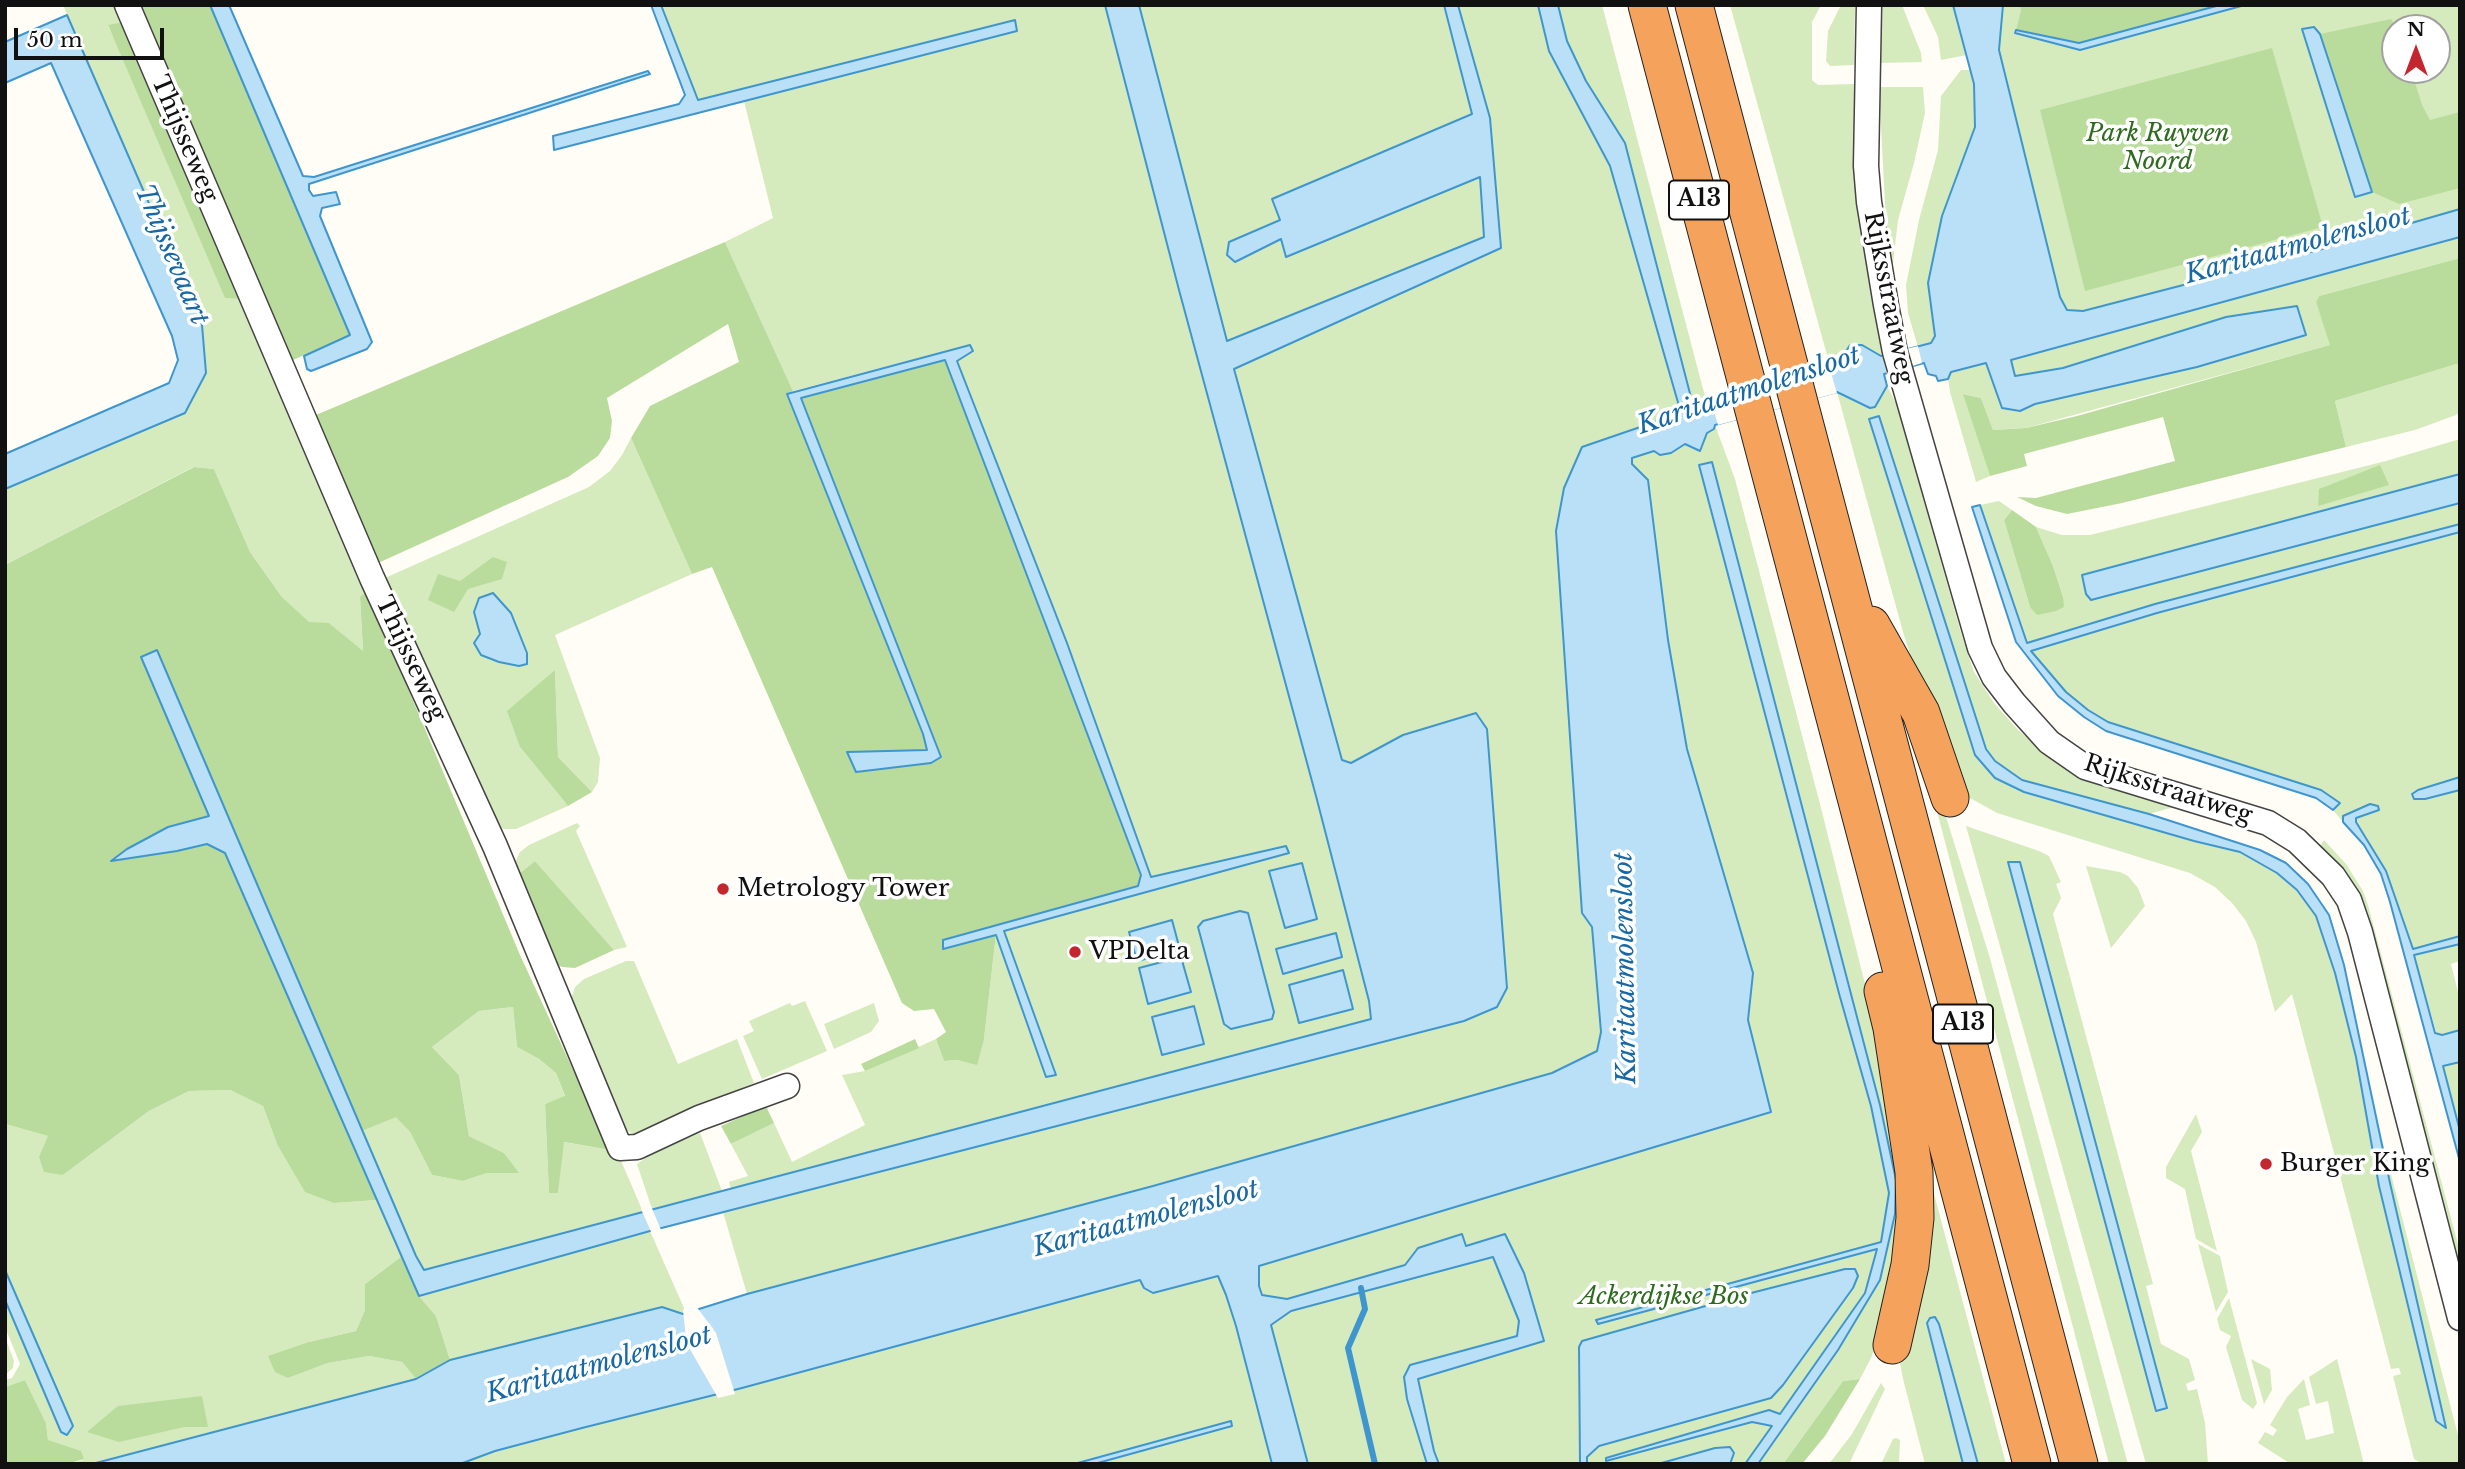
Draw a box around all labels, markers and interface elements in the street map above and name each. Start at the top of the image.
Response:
scale bar [18,14,168,58]
north arrow [2381,14,2451,84]
text: N [2407,18,2425,41]
text: 50 m [27,27,82,53]
street label: Thijsseweg [144,71,224,207]
park label: Park Ruyven Noord [2086,120,2230,176]
water label: Thijssevaart [127,180,215,330]
road number: A13 [1669,181,1729,220]
water label: Karitaatmolensloot [2182,201,2414,291]
street label: Rijksstraatweg [1857,209,1919,387]
water label: Karitaatmolensloot [1634,340,1864,442]
street label: Thijsseweg [368,592,452,726]
street label: Rijksstraatweg [2080,749,2256,831]
water label: Karitaatmolensloot [1608,852,1644,1084]
place label: Metrology Tower [737,875,949,903]
marker: Metrology Tower [715,881,731,897]
place label: VPDelta [1089,938,1189,966]
marker: VPDelta [1067,944,1083,960]
road number: A13 [1933,1004,1993,1044]
place label: Burger King [2280,1150,2430,1178]
marker: Burger King [2258,1156,2274,1172]
water label: Karitaatmolensloot [1030,1174,1262,1264]
park label: Ackerdijkse Bos [1579,1283,1749,1311]
water label: Karitaatmolensloot [483,1320,715,1410]

